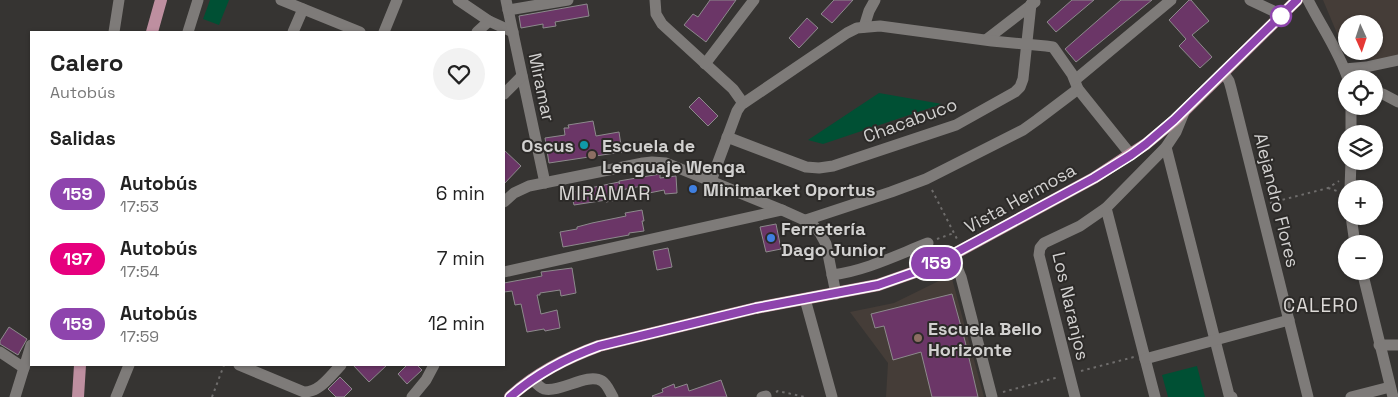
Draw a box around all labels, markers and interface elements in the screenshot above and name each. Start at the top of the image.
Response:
unlabelled marker [1270,5,1292,27]
north arrow [1338,15,1382,60]
map controls [1338,15,1383,280]
text: Calero [50,47,123,78]
button: heart [433,48,485,100]
street label: Miramar [524,51,561,124]
button: locate [1338,70,1383,115]
text: Autobús [50,82,115,103]
street label: Chacabuco [860,92,960,148]
button: layers [1338,125,1383,170]
text: Salidas [50,126,116,151]
street label: Alejandro Flores [1249,130,1305,270]
place label: Oscus [521,134,574,157]
place label: Escuela de Lenguaje Wenga [602,134,746,178]
marker: Oscus [578,139,590,151]
marker: Escuela de Lenguaje Wenga [586,149,598,161]
street label: Vista Hermosa [960,158,1080,238]
text: Autobús [120,171,197,196]
place label: Minimarket Oportus [703,178,875,201]
button: + [1338,180,1383,225]
text: 6 min [436,181,485,206]
district label: MIRAMAR [559,181,651,206]
text: 159 [62,182,93,205]
marker: Minimarket Oportus [687,183,699,195]
text: 17:53 [120,196,159,217]
place label: Ferretería Dago Junior [781,217,886,261]
marker: Ferretería Dago Junior [765,232,777,244]
button: − [1338,235,1383,280]
text: Autobús [120,236,197,261]
text: 7 min [437,246,485,271]
text: 197 [63,247,92,270]
line badge: 159 [907,247,965,279]
street label: Los Naranjos [1047,250,1095,362]
text: 159 [921,251,951,274]
text: 17:54 [120,261,159,282]
district label: CALERO [1283,293,1359,318]
text: Autobús [120,301,197,326]
text: 12 min [428,311,485,336]
text: 159 [62,312,93,335]
place label: Escuela Bello Horizonte [928,317,1042,361]
text: 17:59 [120,326,159,347]
marker: Escuela Bello Horizonte [912,332,924,344]

